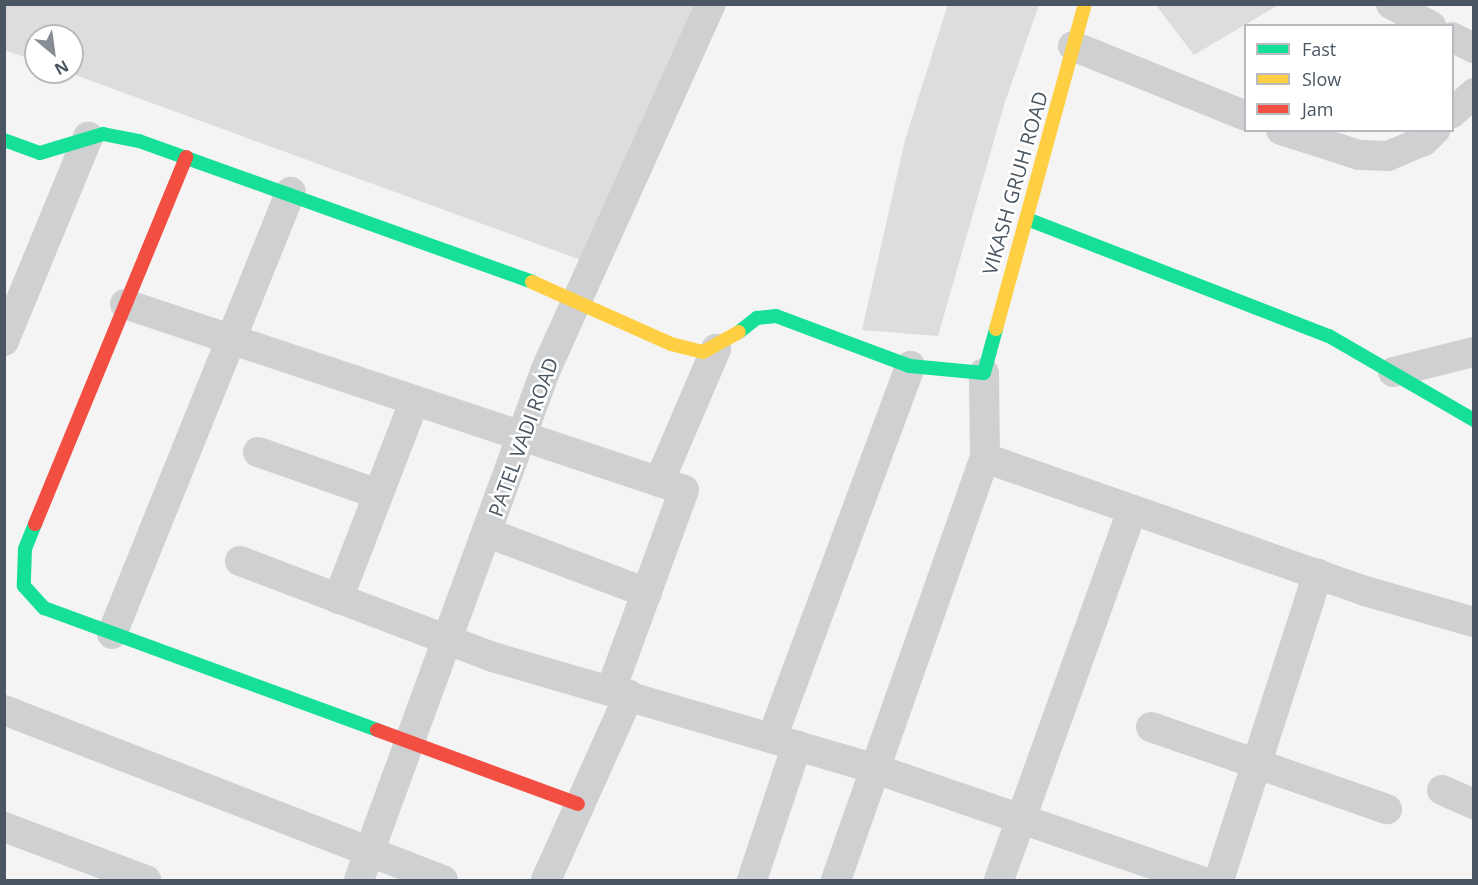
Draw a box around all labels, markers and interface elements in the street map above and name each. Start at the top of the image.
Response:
north arrow [24,24,84,84]
legend [1244,24,1454,132]
text: Fast [1302,37,1336,61]
text: N [51,55,73,81]
text: Slow [1302,67,1341,91]
street label: VIKASH GRUH ROAD [977,88,1053,278]
text: Jam [1302,97,1334,121]
street label: PATEL VADI ROAD [483,354,563,520]

